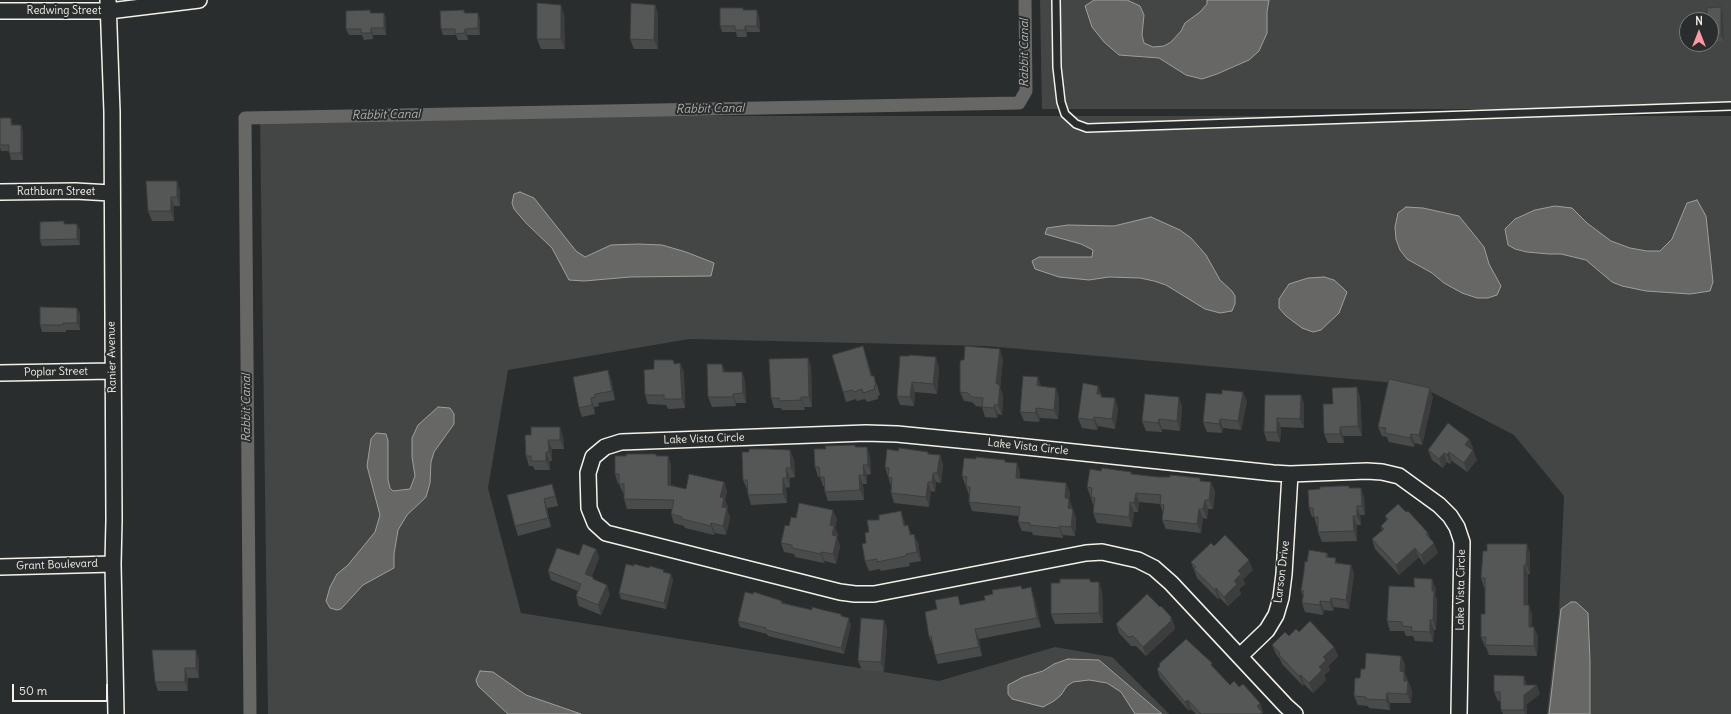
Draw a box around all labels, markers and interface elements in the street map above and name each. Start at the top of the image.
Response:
street label: Redwing Street [27,4,101,18]
north arrow [1679,12,1719,52]
text: N [1695,14,1703,28]
water label: Rabbit Canal [1018,19,1032,87]
water label: Rabbit Canal [676,101,744,117]
water label: Rabbit Canal [352,107,420,123]
street label: Rathburn Street [17,185,95,199]
street label: Ranier Avenue [105,321,119,393]
street label: Poplar Street [24,365,88,379]
water label: Rabbit Canal [240,374,254,442]
street label: Lake Vista Circle [663,431,745,447]
street label: Lake Vista Circle [987,436,1069,458]
street label: Larson Drive [1272,540,1292,604]
street label: Lake Vista Circle [1454,549,1468,631]
street label: Grant Boulevard [16,557,98,573]
scale bar [14,676,110,702]
text: 50 m [19,683,47,698]

